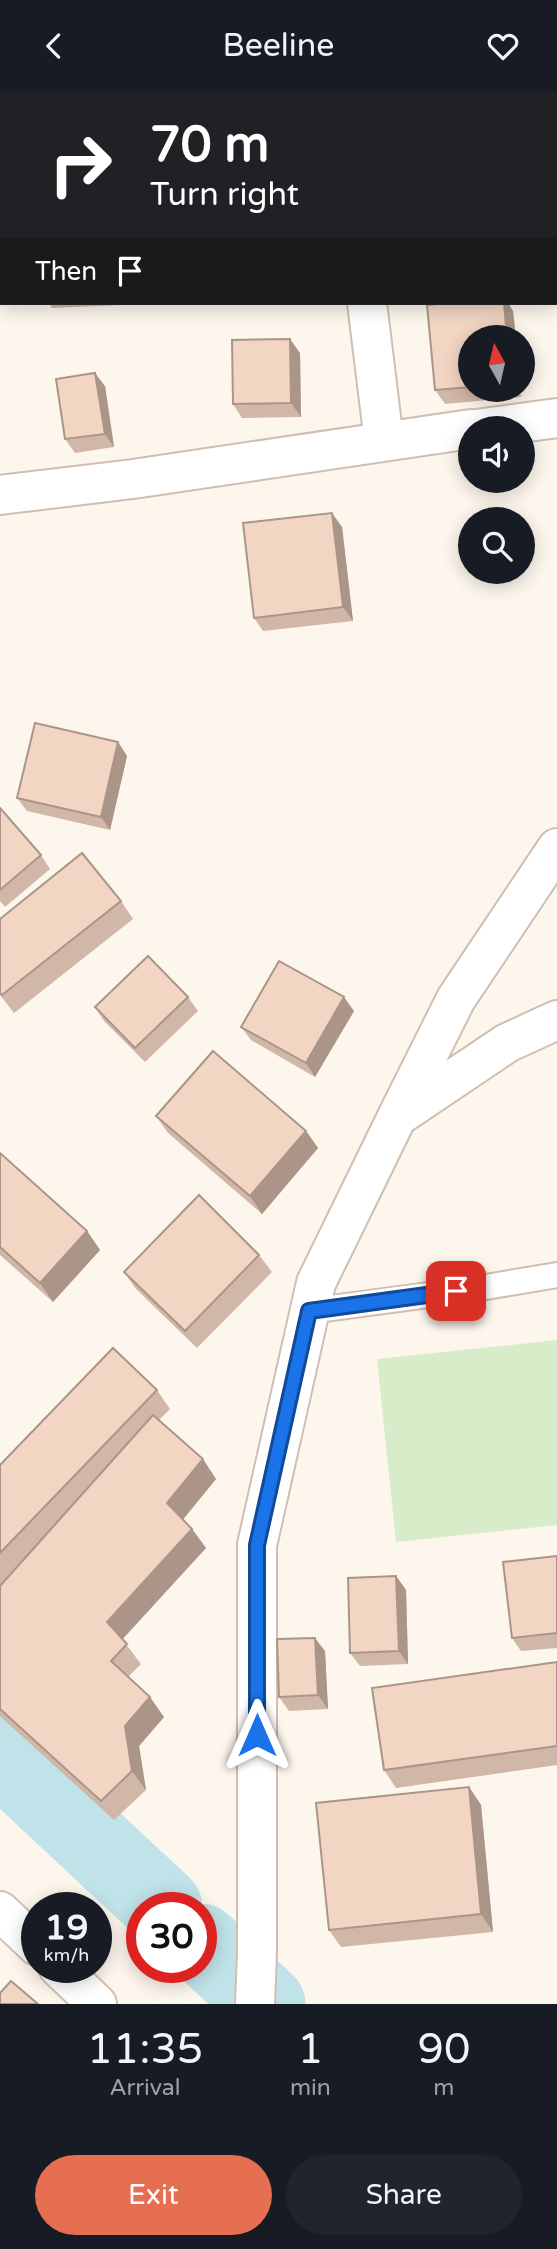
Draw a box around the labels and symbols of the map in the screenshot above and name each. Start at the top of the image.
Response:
north arrow [458,325,536,403]
pin [426,1261,486,1321]
position arrow [220,1698,294,1772]
speed limit sign: 30 [126,1892,217,1983]

